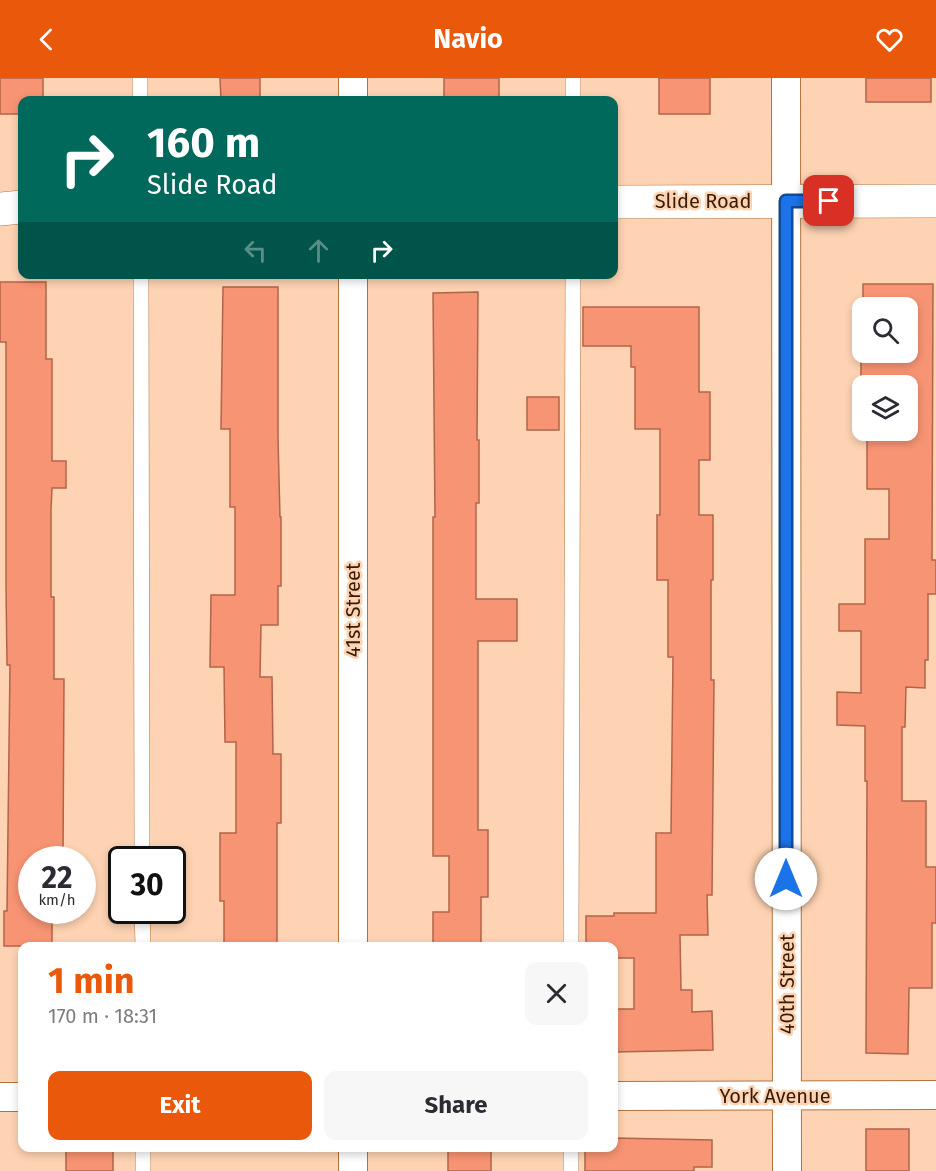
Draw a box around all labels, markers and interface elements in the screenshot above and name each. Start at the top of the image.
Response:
icon: back [30,23,63,56]
text: Navio [433,23,503,55]
icon: heart [873,23,906,56]
text: 160 m [147,118,260,168]
icon: right [48,120,126,198]
text: Slide Road [147,169,278,201]
pin [803,175,854,226]
icon: arrive [812,184,845,217]
street label: Slide Road [655,189,751,213]
icon: left [239,234,272,267]
icon: ahead [302,234,335,267]
icon: right [365,234,398,267]
map controls [852,297,918,441]
button: search [852,297,918,363]
button: layers [852,375,918,441]
street label: 41st Street [341,562,365,657]
speed limit sign: 30 [108,846,186,924]
position arrow [754,847,818,911]
text: 22 [41,860,73,896]
text: km/h [38,891,76,909]
street label: 40th Street [775,933,799,1034]
text: 1 min [48,959,135,1003]
button: close [525,962,588,1025]
text: 170 m · 18:31 [48,1004,157,1028]
button: Exit [48,1071,312,1140]
button: Share [324,1071,588,1140]
street label: York Avenue [719,1084,831,1108]

